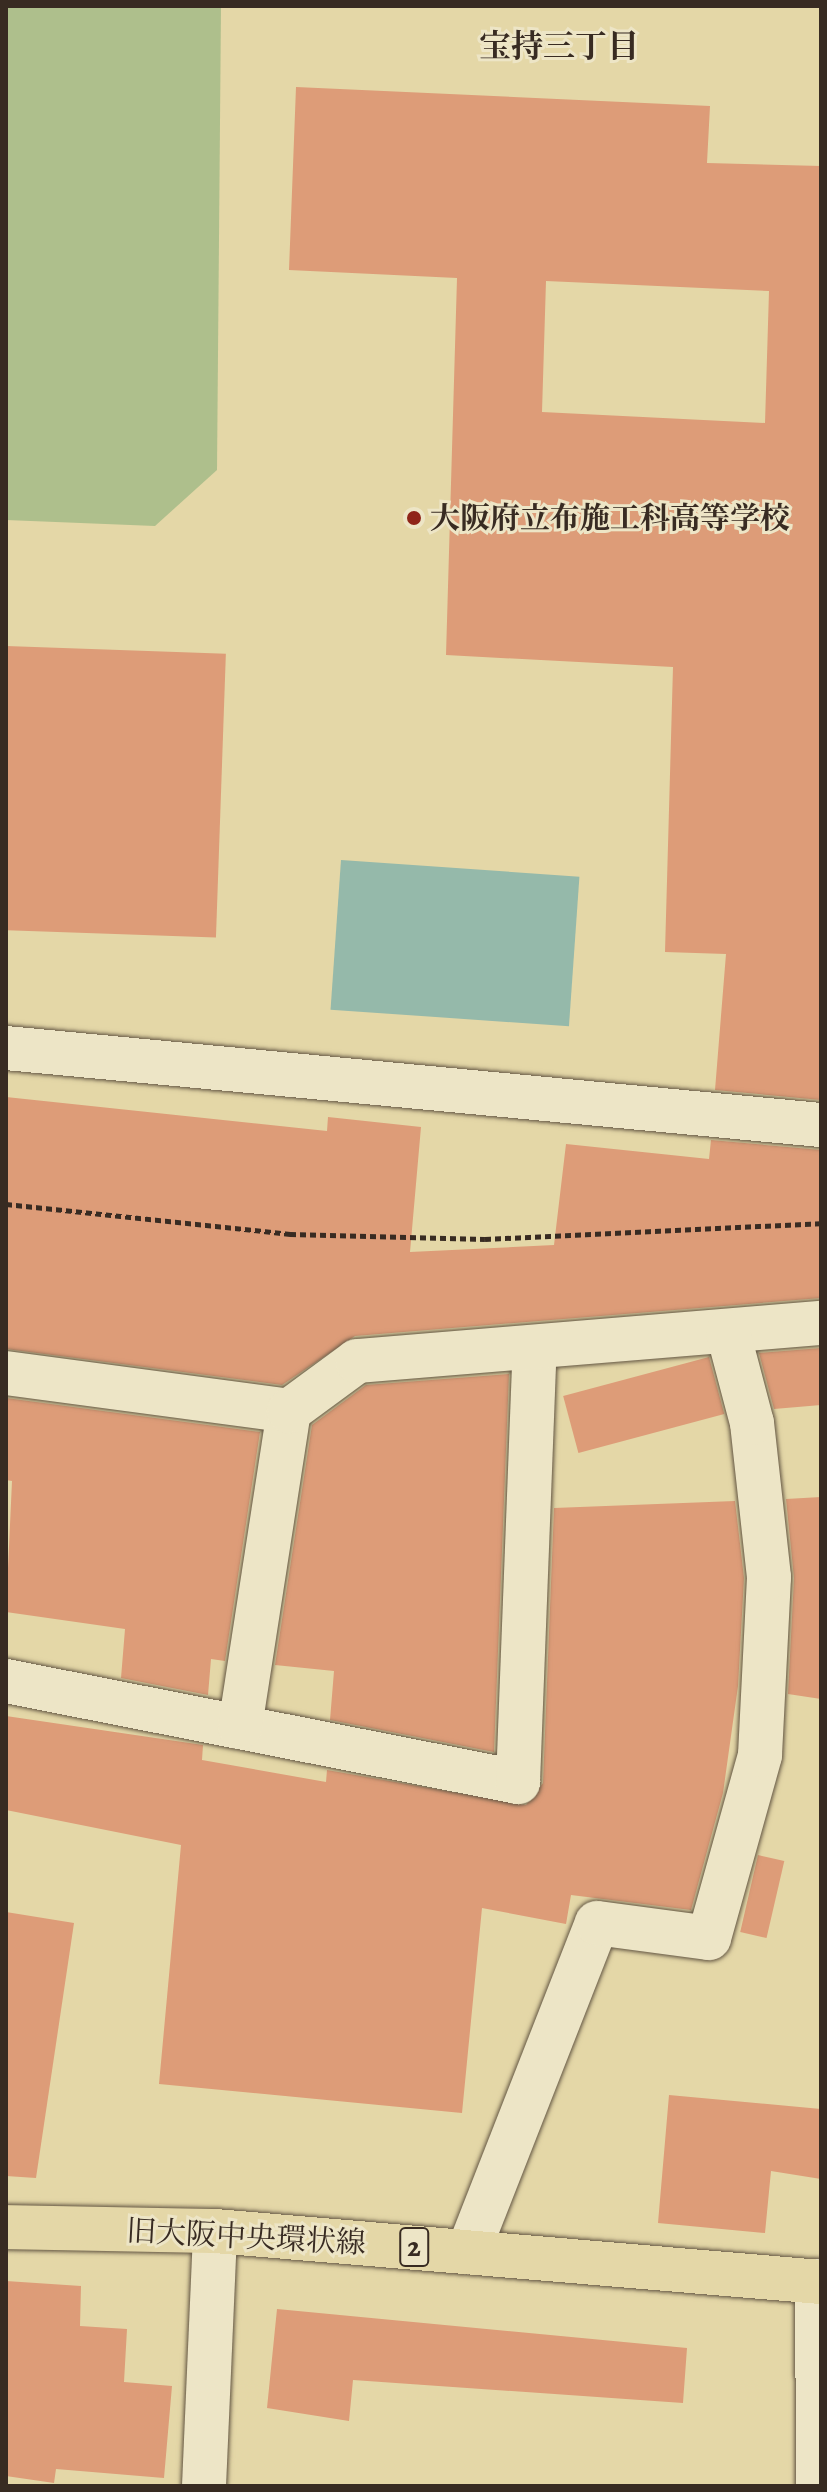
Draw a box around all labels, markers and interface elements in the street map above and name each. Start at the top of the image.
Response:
district label: 宝持三丁目 [479,27,639,65]
place label: 大阪府立布施工科高等学校 [430,500,790,536]
marker: 大阪府立布施工科高等学校 [405,509,423,527]
street label: 旧大阪中央環状線 [125,2213,367,2261]
road number: 2 [398,2223,430,2271]

